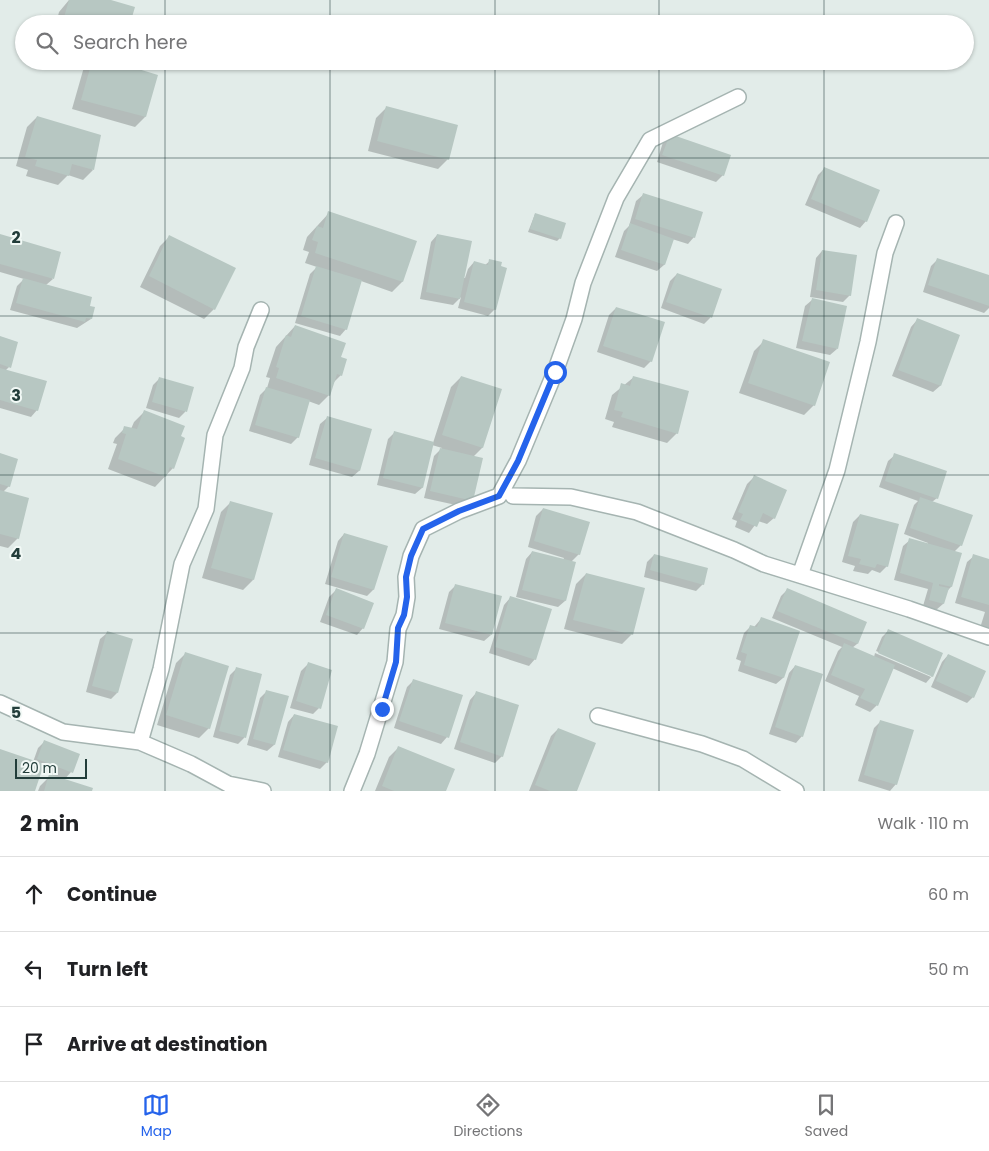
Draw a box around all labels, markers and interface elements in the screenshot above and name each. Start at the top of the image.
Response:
search box [15,15,974,70]
icon: search [33,29,61,57]
text: Search here [73,29,187,56]
text: 2 [11,226,21,249]
route start [544,361,567,384]
text: 3 [11,384,21,407]
text: 4 [11,542,22,565]
route end [371,698,394,721]
text: 5 [11,701,21,724]
scale bar [15,756,88,779]
text: 20 m [22,758,57,778]
text: 2 min [20,809,79,838]
text: Walk · 110 m [877,812,969,835]
icon: ahead [20,880,48,908]
text: Continue [67,881,157,908]
text: 60 m [928,883,969,906]
icon: left [20,955,48,983]
text: Turn left [67,956,148,983]
text: 50 m [928,958,969,981]
icon: arrive [20,1030,48,1058]
text: Arrive at destination [67,1031,268,1058]
tab: Map [141,1091,172,1142]
tab: Directions [453,1091,523,1142]
tab: Saved [804,1091,848,1142]

